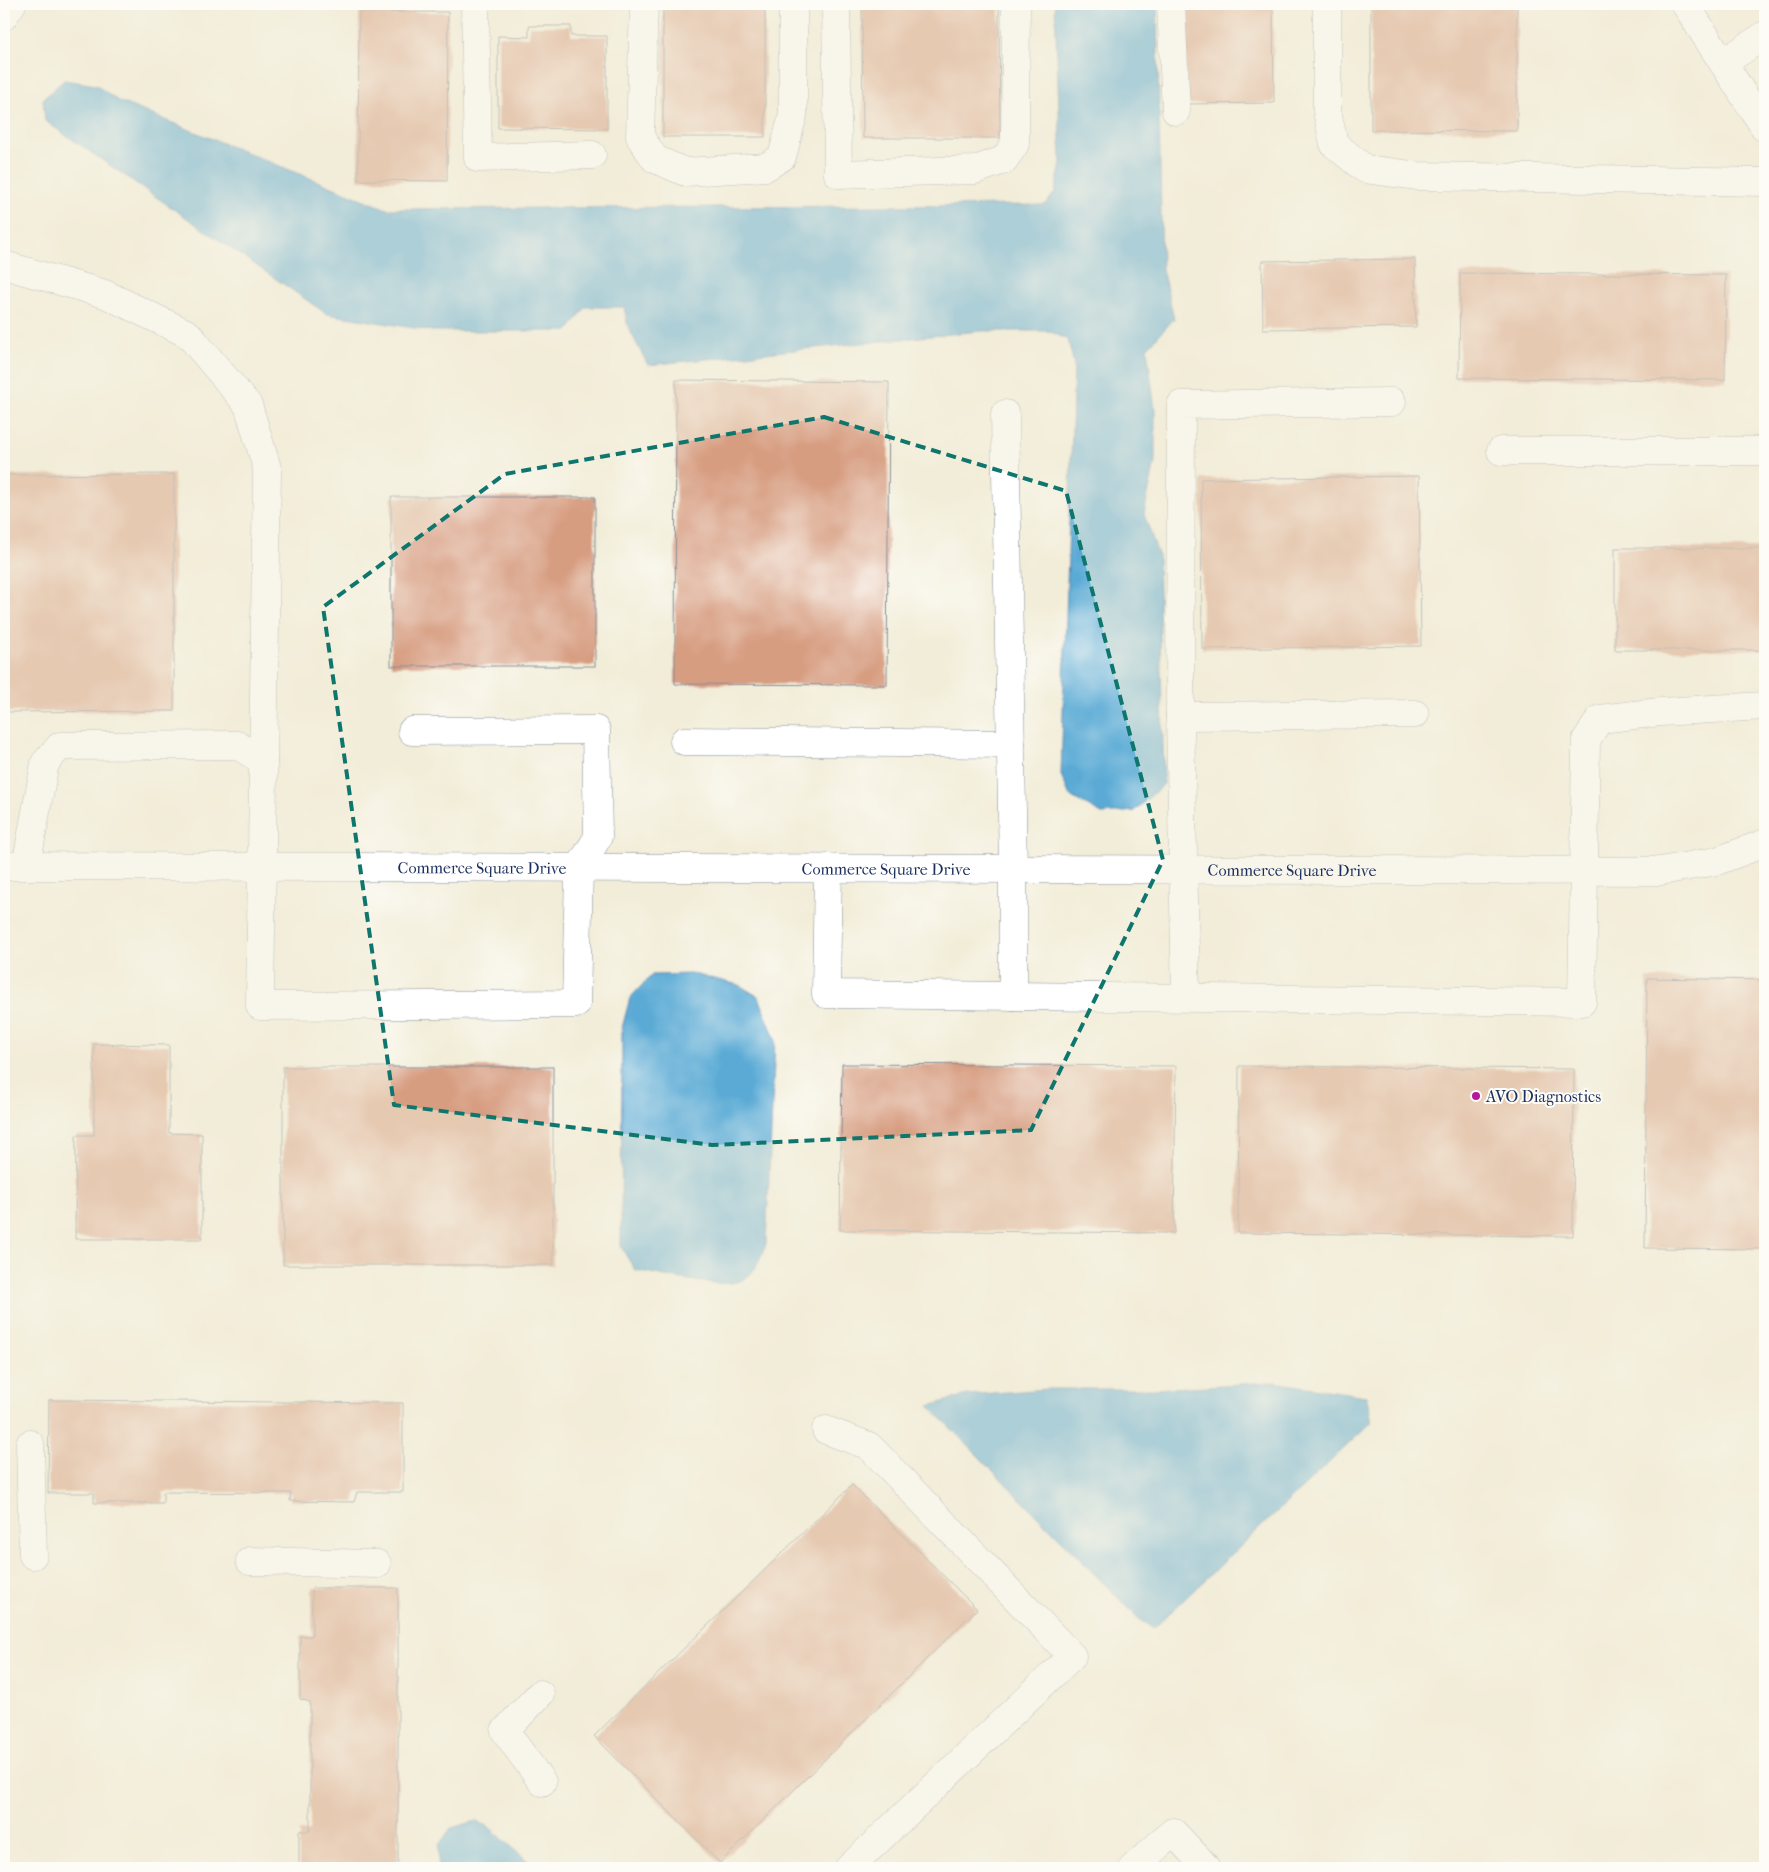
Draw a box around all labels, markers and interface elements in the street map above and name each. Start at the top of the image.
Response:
street label: Commerce Square Drive [398,858,566,878]
street label: Commerce Square Drive [802,859,970,879]
street label: Commerce Square Drive [1208,861,1376,880]
place label: AVO Diagnostics [1485,1087,1601,1106]
marker: AVO Diagnostics [1470,1090,1482,1102]

